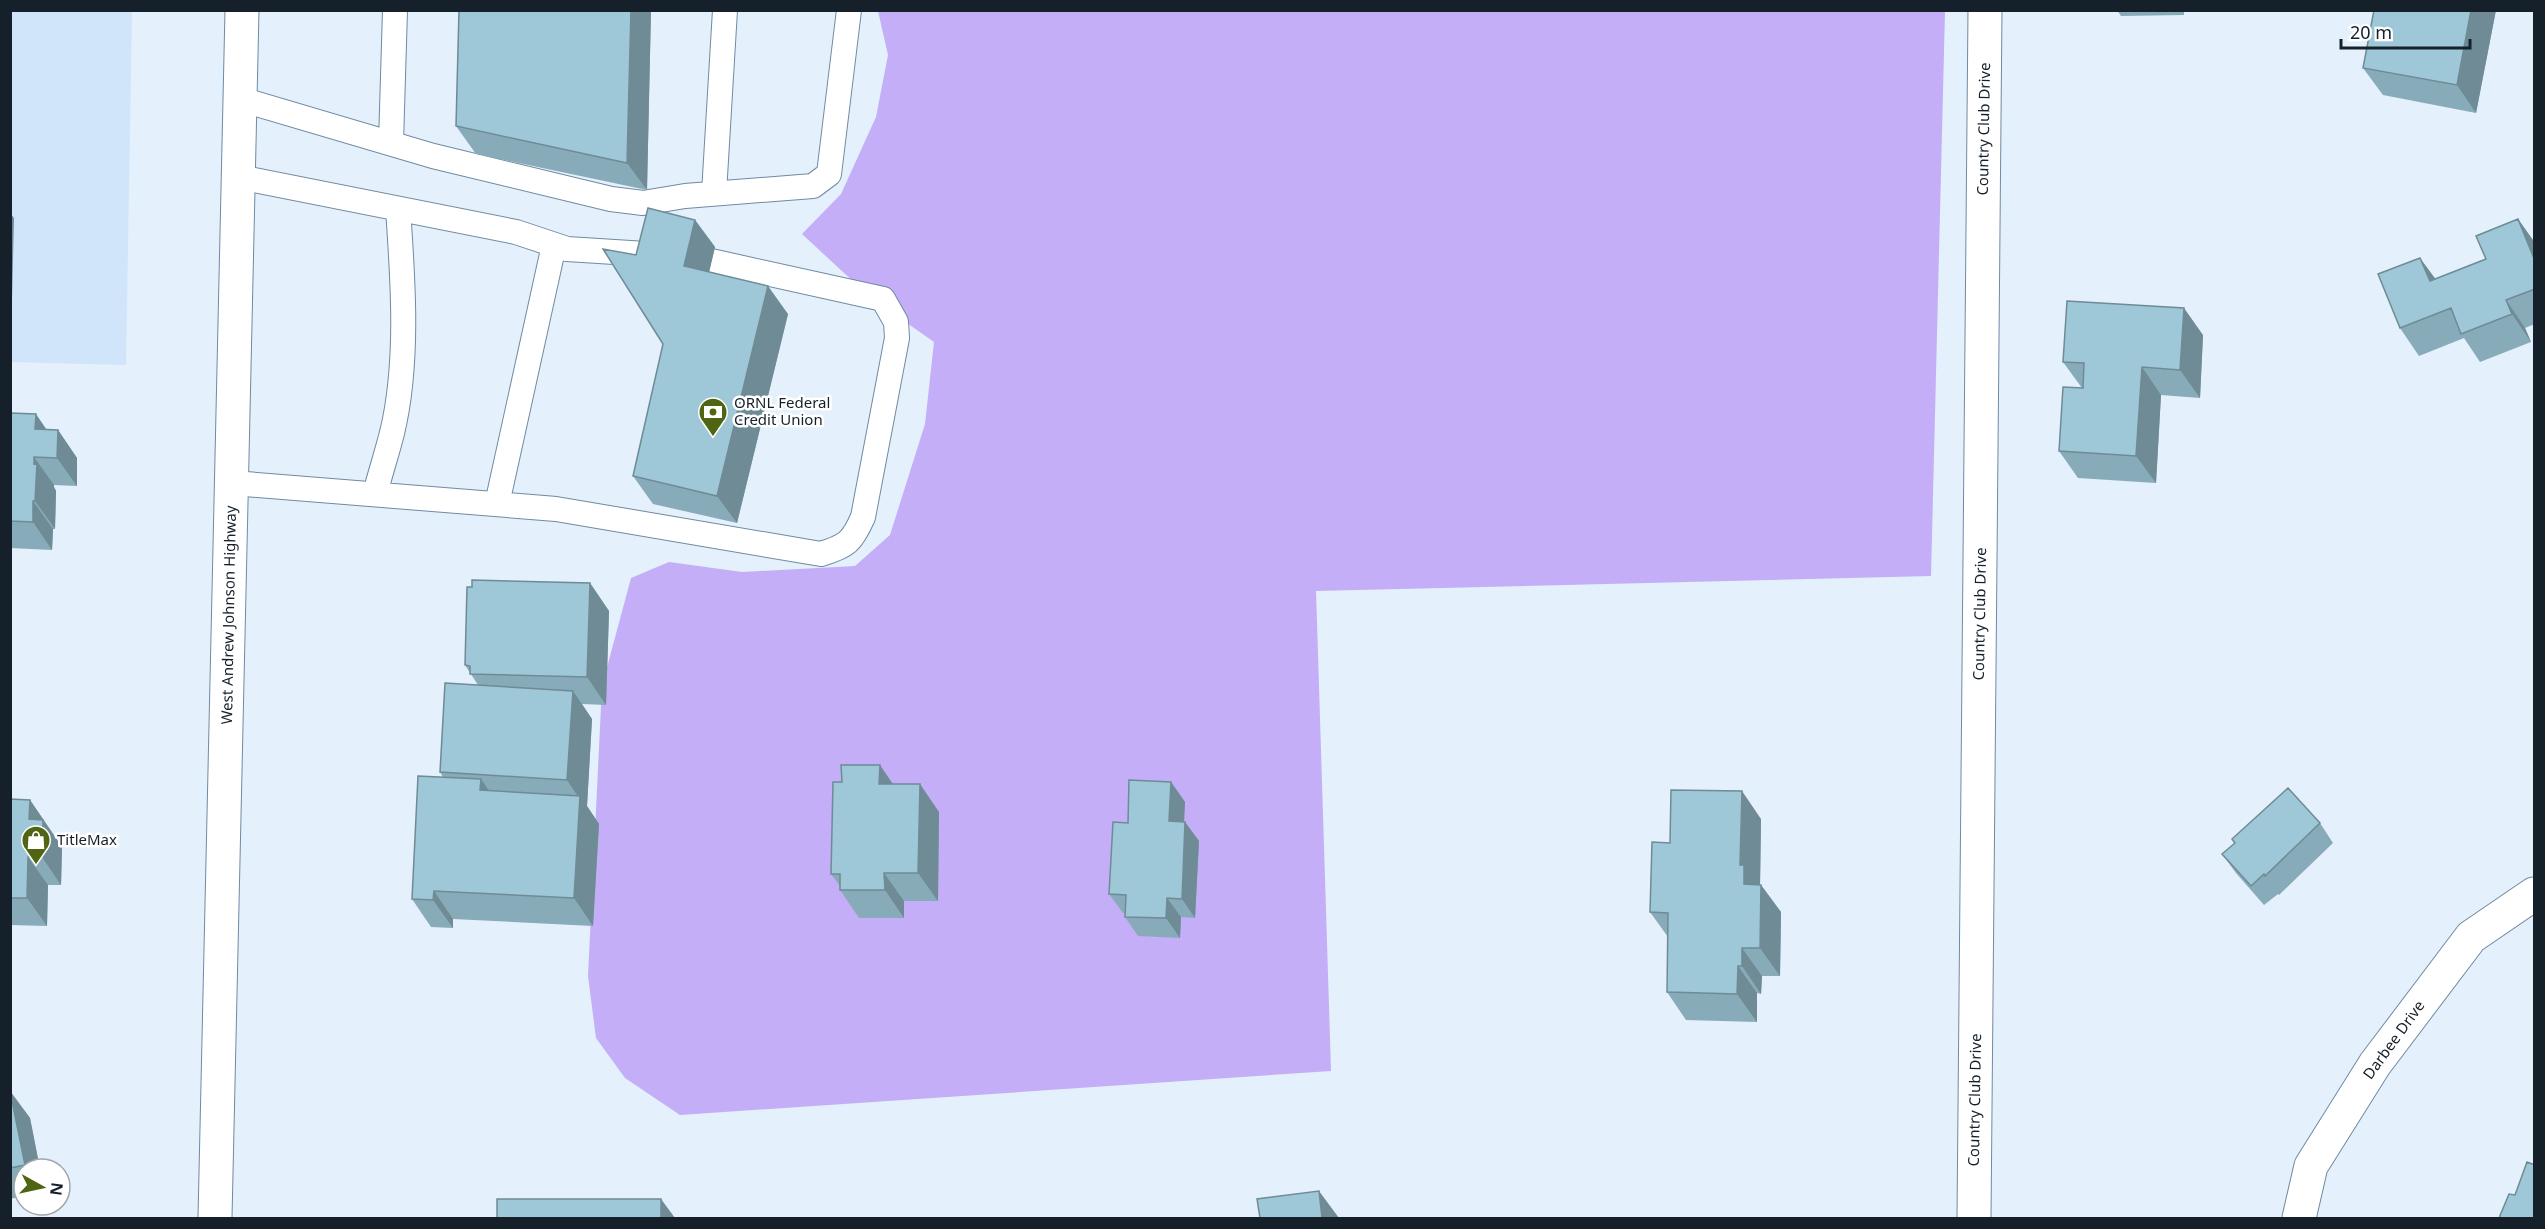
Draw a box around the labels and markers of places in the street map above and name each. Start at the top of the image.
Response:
place label: ORNL Federal Credit Union [734,392,830,429]
bank icon: ORNL Federal Credit Union [697,396,729,438]
shop icon: TitleMax [20,824,52,866]
place label: TitleMax [57,829,117,849]

